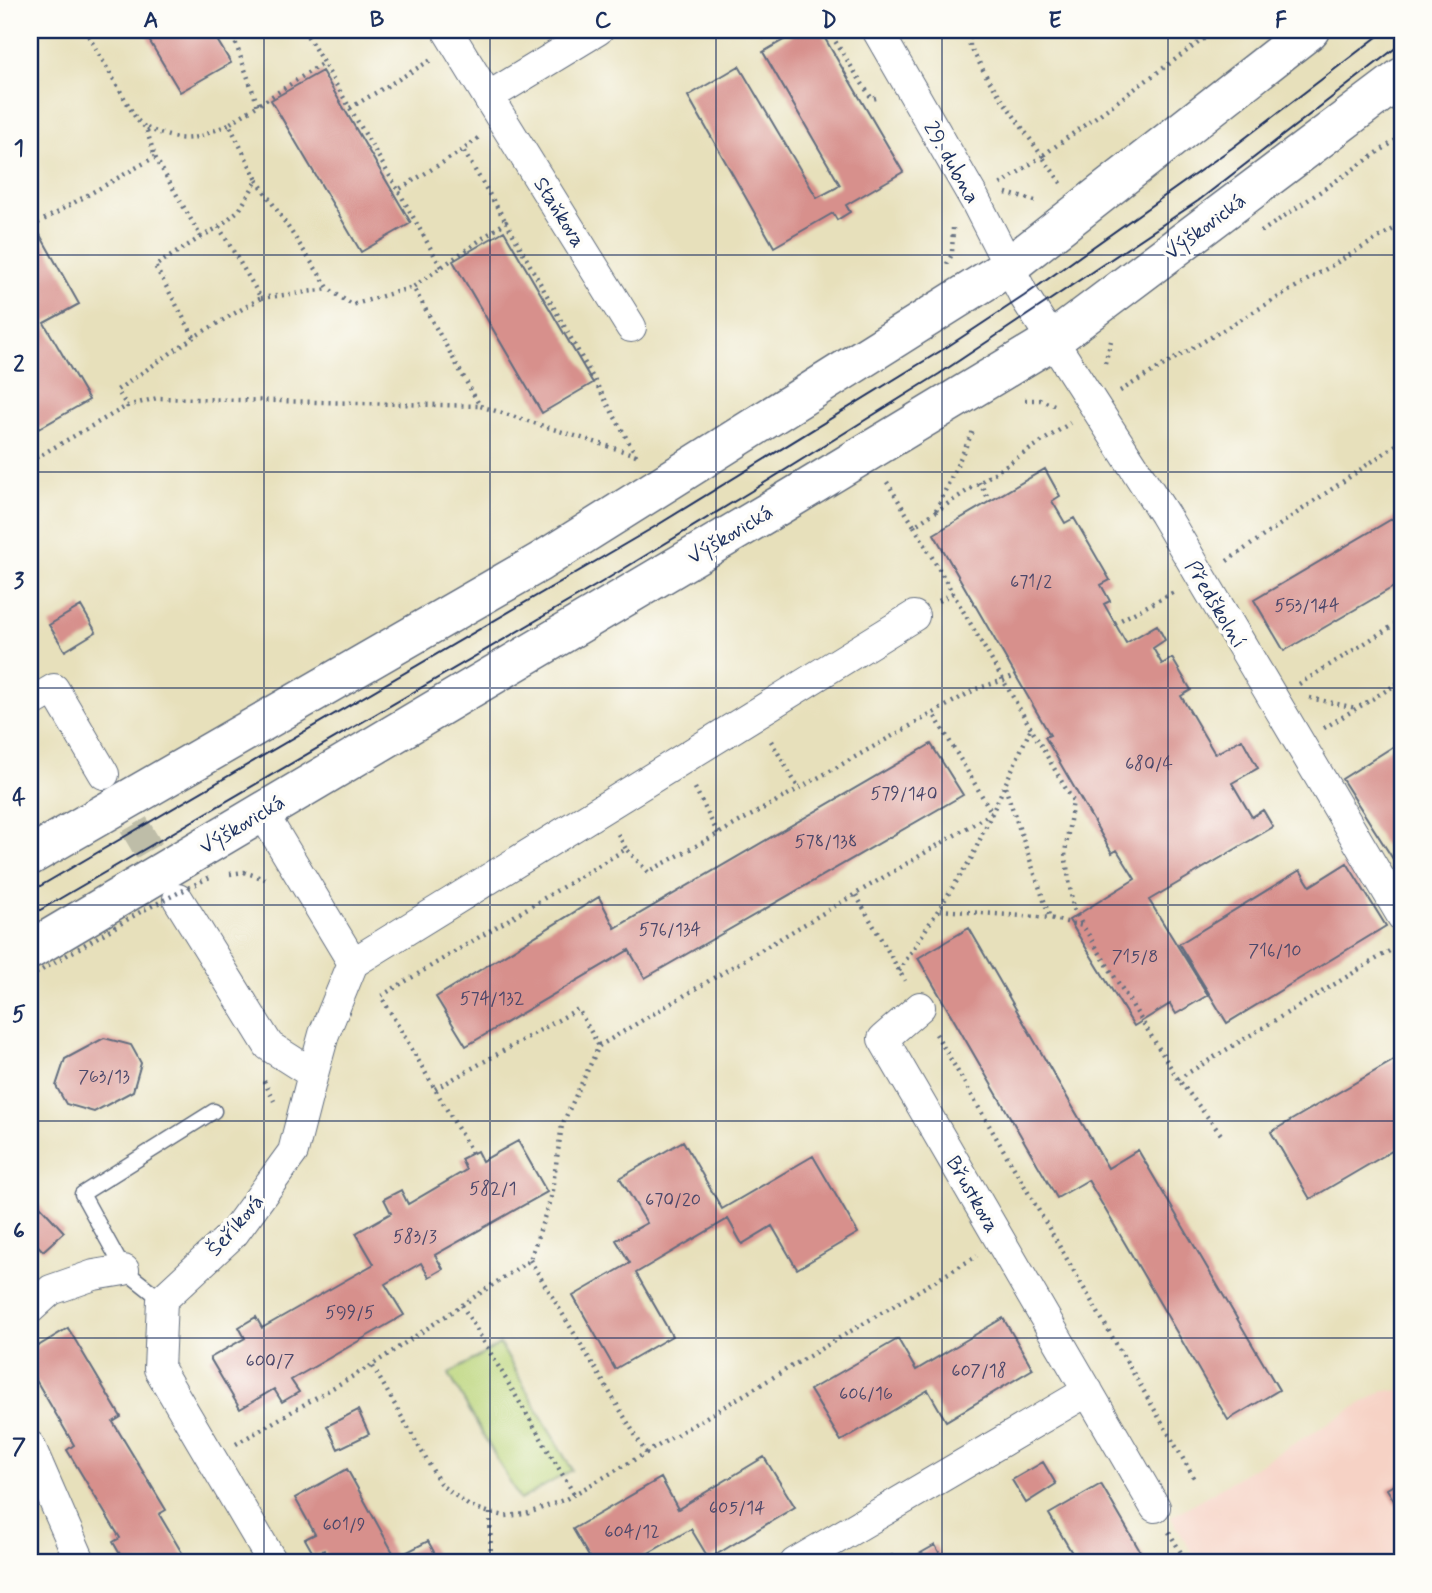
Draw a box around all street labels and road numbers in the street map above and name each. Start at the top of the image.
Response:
street label: 29. dubna [916,116,986,209]
street label: Staňkova [527,172,592,253]
street label: Výškovická [1159,187,1252,267]
street label: Výškovická [683,498,779,571]
street label: Předškolní [1178,555,1252,654]
street label: Výškovická [195,788,291,861]
street label: Břustkova [939,1151,1005,1238]
street label: Šeříková [201,1189,271,1263]

